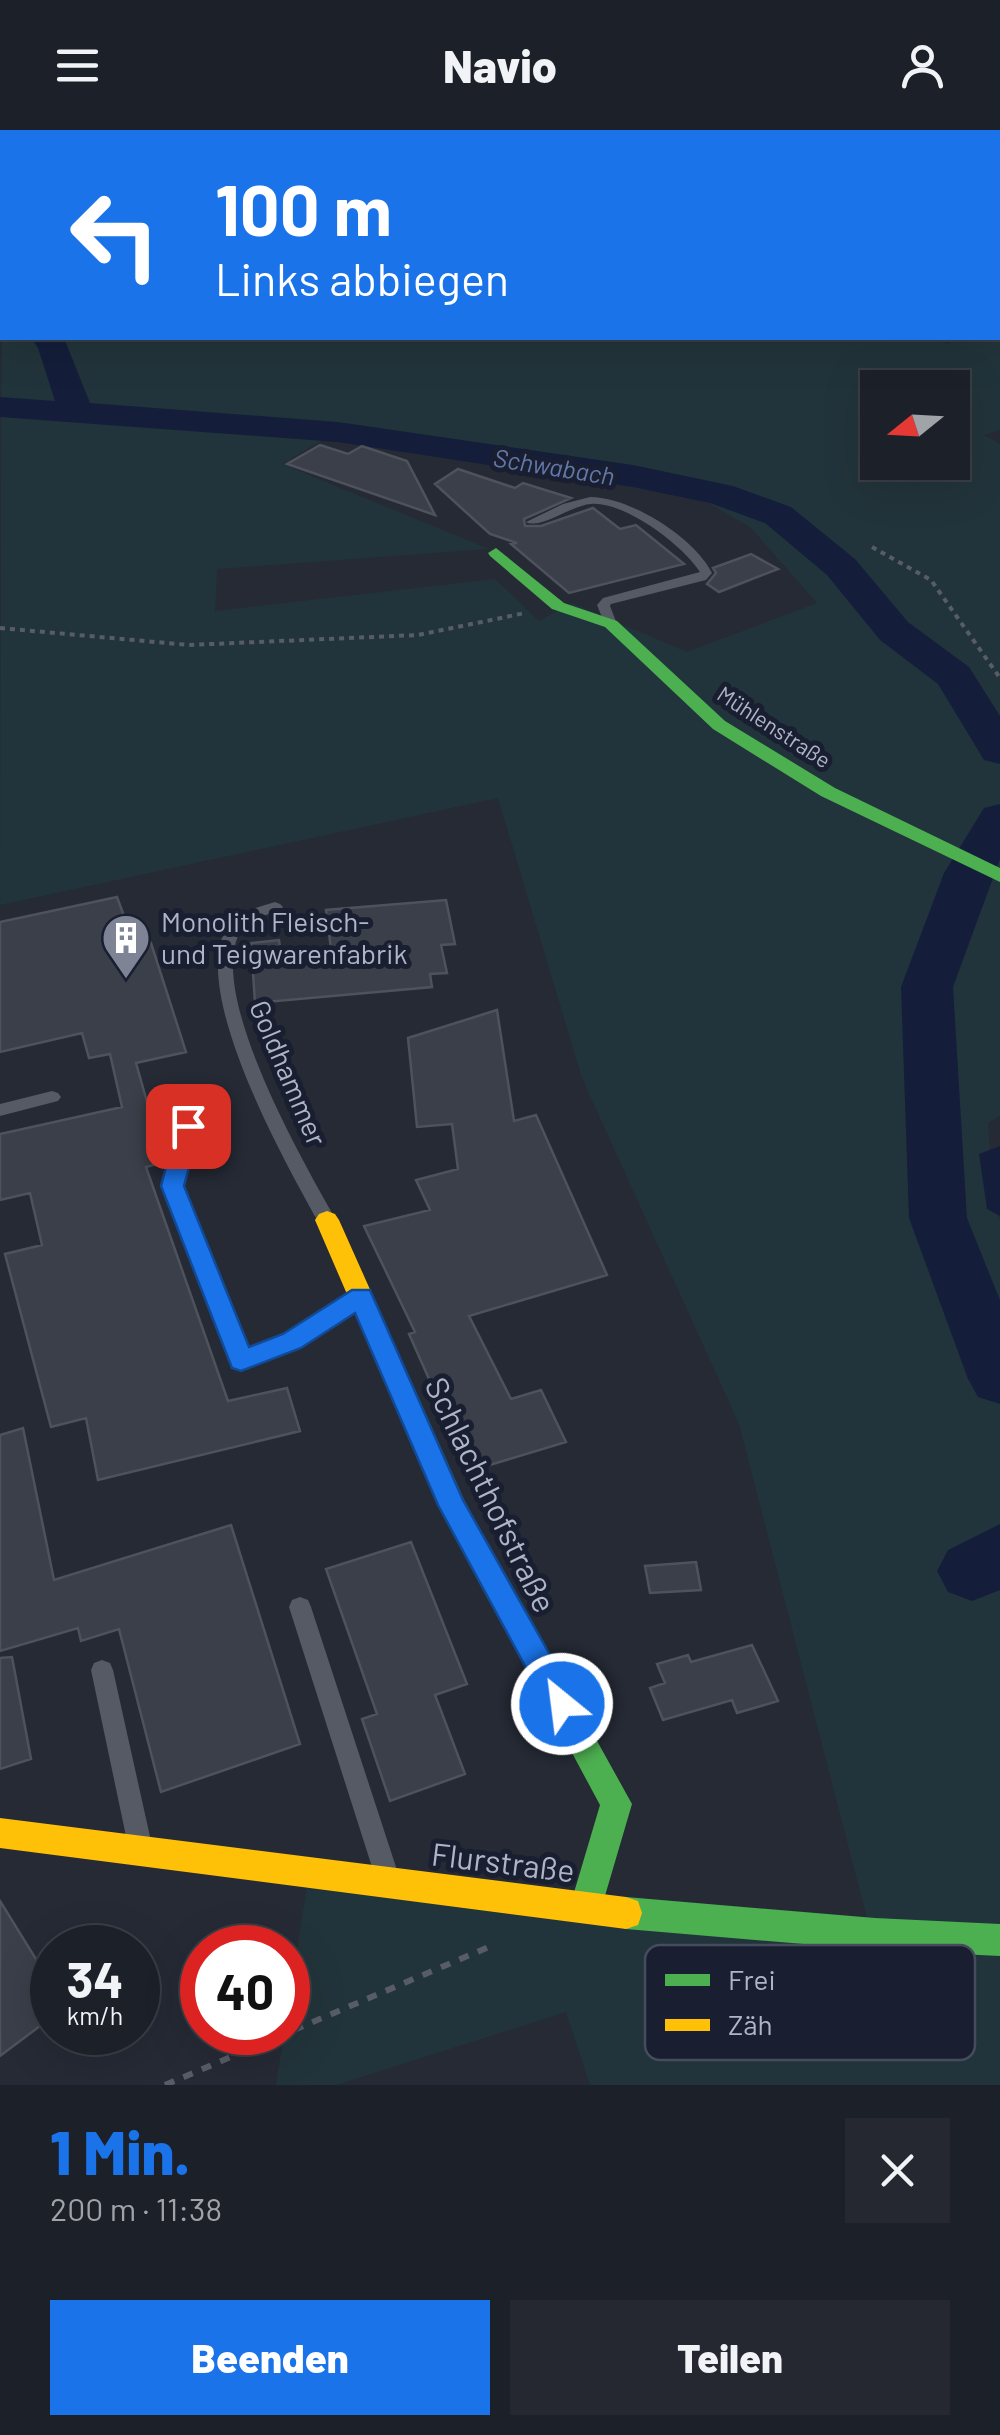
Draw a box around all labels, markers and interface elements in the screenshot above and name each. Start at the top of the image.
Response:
icon: menu [50,38,105,93]
text: Navio [443,38,557,92]
icon: person [895,38,950,93]
text: 100 m [215,166,392,250]
icon: left [50,170,180,300]
text: Links abbiegen [215,251,509,305]
north arrow [860,370,970,480]
map controls [860,370,970,480]
water label: Schwabach [492,442,617,490]
street label: Mühlenstraße [713,680,836,772]
place label: Monolith Fleisch- und Teigwarenfabrik [161,904,408,970]
building icon: Monolith Fleisch- und Teigwarenfabrik [100,912,152,980]
street label: Goldhammer [243,995,335,1150]
pin [146,1084,231,1169]
icon: arrive [161,1099,216,1154]
street label: Schlachthofstraße [418,1370,565,1618]
position arrow [510,1652,614,1756]
street label: Flurstraße [429,1833,577,1889]
speed limit sign: 40 [180,1925,310,2055]
legend [645,1945,975,2060]
text: 34 [66,1948,124,2008]
text: Frei [728,1962,776,1996]
text: km/h [67,2000,123,2030]
text: Zäh [728,2007,773,2041]
text: 1 Min. [50,2115,190,2187]
button: close [845,2118,950,2223]
text: 200 m · 11:38 [50,2189,222,2227]
button: Beenden [50,2300,490,2415]
button: Teilen [510,2300,950,2415]

